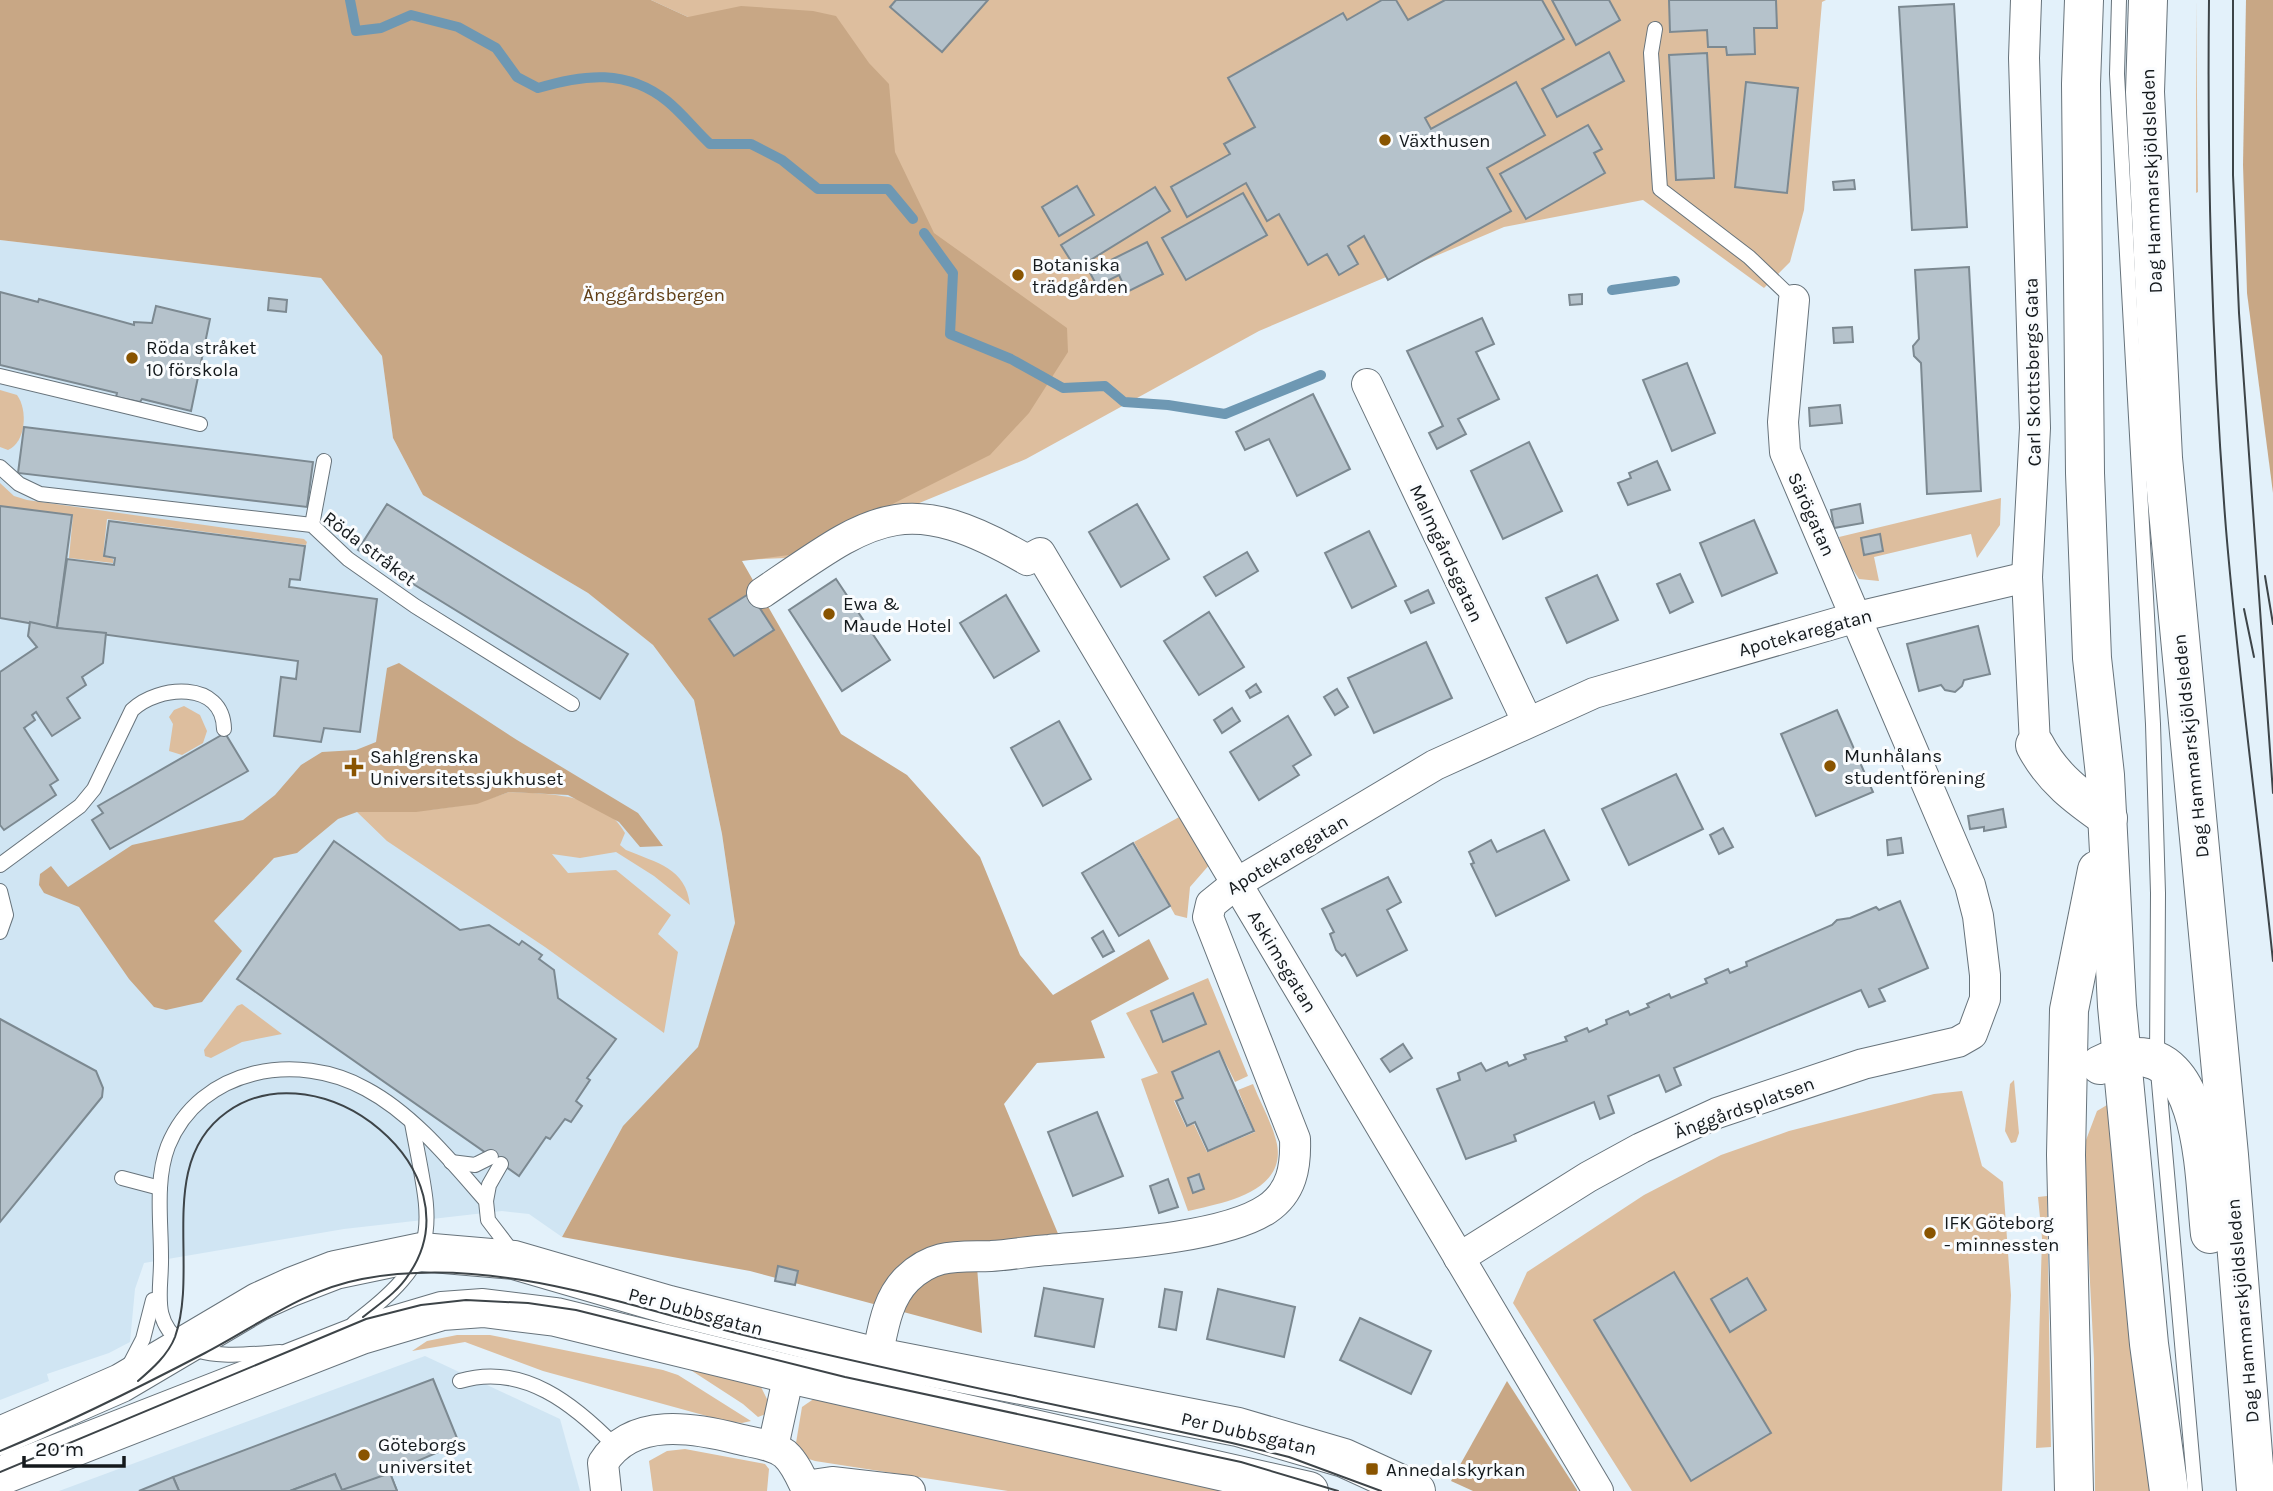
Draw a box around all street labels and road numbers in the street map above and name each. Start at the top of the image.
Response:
street label: Dag Hammarskjöldsleden [2137,68,2167,294]
street label: Carl Skottsbergs Gata [2020,277,2046,467]
street label: Särögatan [1783,469,1839,560]
street label: Malmgårdsgatan [1405,481,1488,626]
street label: Röda stråket [319,507,420,591]
street label: Apotekaregatan [1736,605,1874,661]
street label: Dag Hammarskjöldsleden [2168,633,2214,859]
street label: Apotekaregatan [1223,810,1352,900]
street label: Askimsgatan [1243,906,1321,1017]
street label: Änggårdsplatsen [1671,1072,1817,1144]
street label: Dag Hammarskjöldsleden [2222,1198,2264,1424]
street label: Per Dubbsgatan [626,1283,765,1341]
street label: Per Dubbsgatan [1179,1408,1319,1460]

